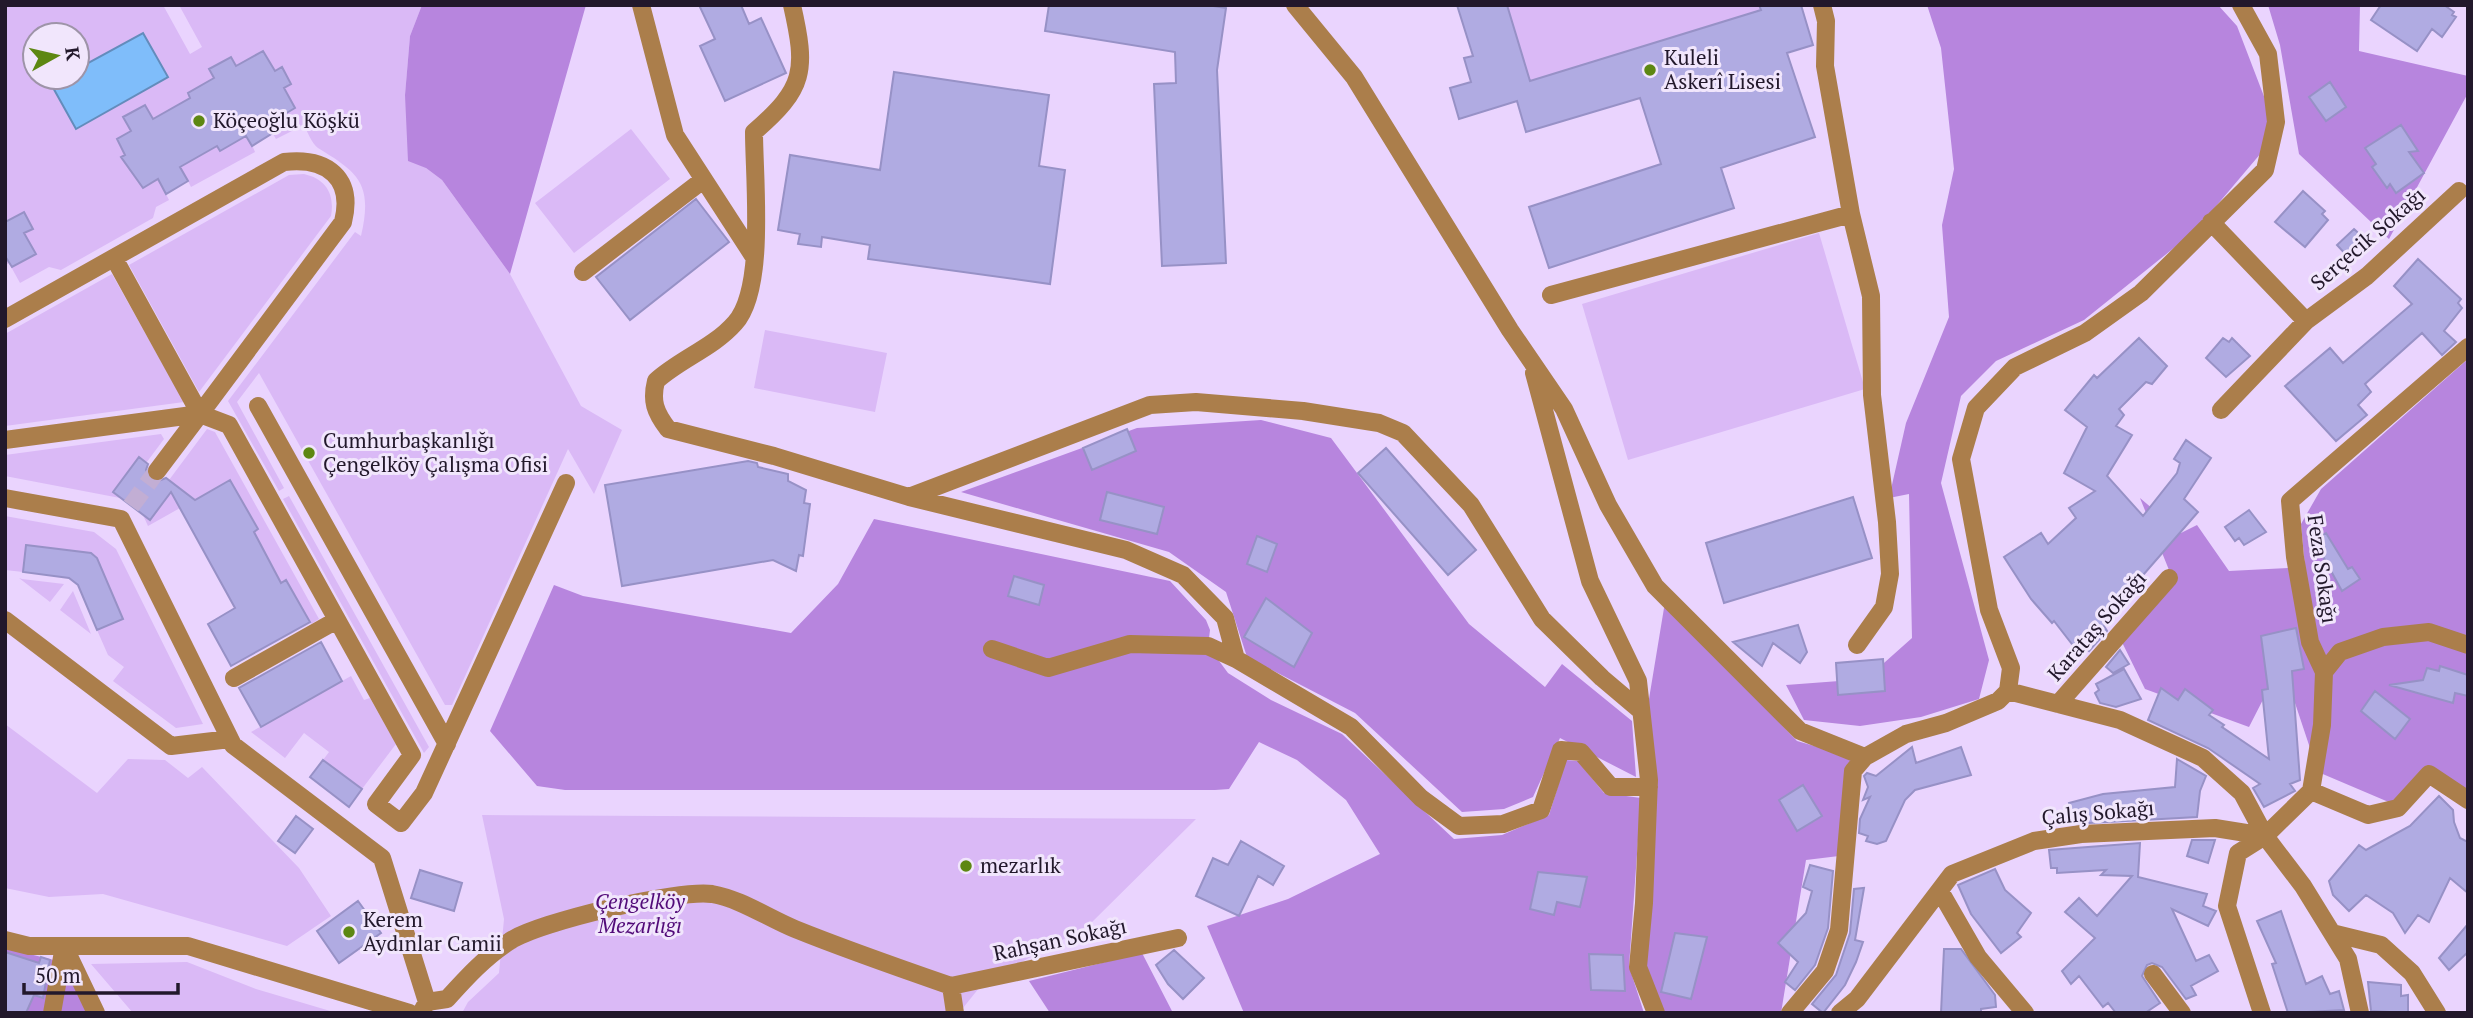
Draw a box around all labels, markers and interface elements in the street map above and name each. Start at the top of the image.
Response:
north arrow [21,21,91,91]
place label: Kuleli Askerî Lisesi [1664,43,1781,95]
text: K [60,45,87,62]
marker: Kuleli Askerî Lisesi [1642,62,1658,78]
place label: Köçeoğlu Köşkü [213,106,360,134]
marker: Köçeoğlu Köşkü [191,113,207,129]
street label: Serçecik Sokağı [2304,181,2431,296]
place label: Cumhurbaşkanlığı Çengelköy Çalışma Ofisi [323,426,548,478]
marker: Cumhurbaşkanlığı Çengelköy Çalışma Ofisi [301,445,317,461]
street label: Feza Sokağı [2302,513,2344,625]
street label: Karataş Sokağı [2041,564,2152,686]
street label: Çalış Sokağı [2040,793,2155,831]
place label: mezarlık [980,851,1061,879]
marker: mezarlık [958,858,974,874]
park label: Çengelköy Mezarlığı [595,887,685,939]
place label: Kerem Aydınlar Camii [363,905,502,957]
street label: Rahşan Sokağı [991,911,1129,967]
marker: Kerem Aydınlar Camii [341,924,357,940]
scale bar [24,951,178,995]
text: 50 m [35,961,81,989]

